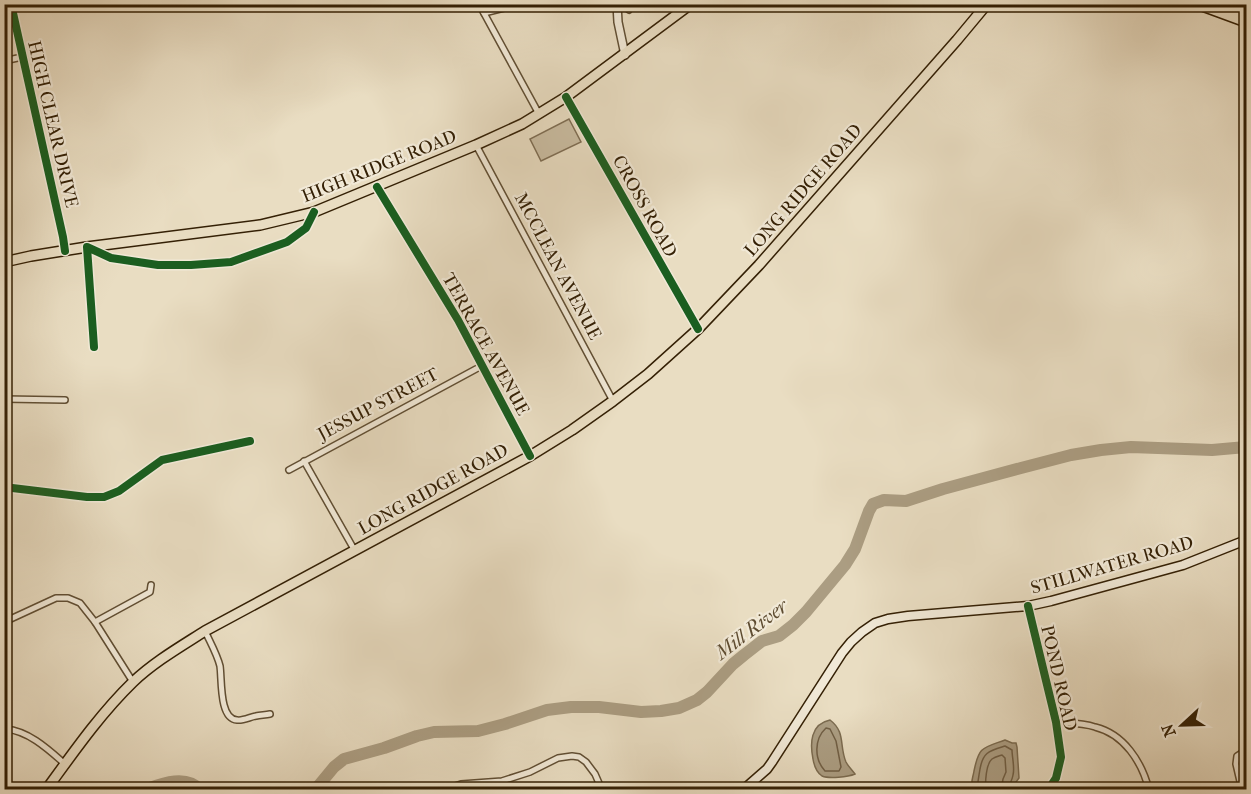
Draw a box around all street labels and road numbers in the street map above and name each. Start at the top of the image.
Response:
street label: HIGH CLEAR DRIVE [23,39,82,210]
street label: LONG RIDGE ROAD [740,120,866,261]
street label: HIGH RIDGE ROAD [299,126,460,207]
street label: CROSS ROAD [608,152,681,261]
street label: MCCLEAN AVENUE [510,189,605,343]
street label: TERRACE AVENUE [438,269,533,419]
street label: JESSUP STREET [313,363,443,446]
street label: LONG RIDGE ROAD [355,439,512,539]
street label: STILLWATER ROAD [1028,532,1196,599]
street label: POND ROAD [1036,623,1081,733]

